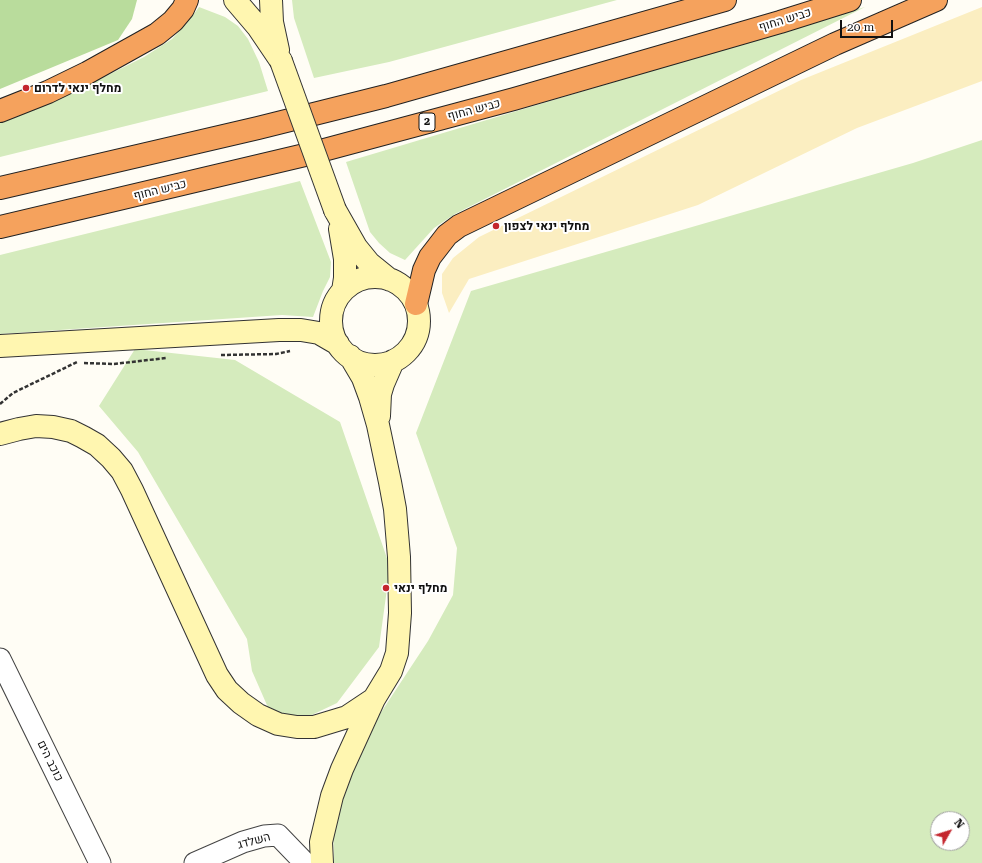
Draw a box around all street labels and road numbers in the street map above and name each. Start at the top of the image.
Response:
street label: כביש החוף [757,5,813,35]
street label: כביש החוף [446,96,502,124]
road number: 2 [419,113,435,131]
street label: כביש החוף [132,176,188,204]
street label: כוכב הים [34,738,66,784]
street label: השלדג [236,830,272,852]

